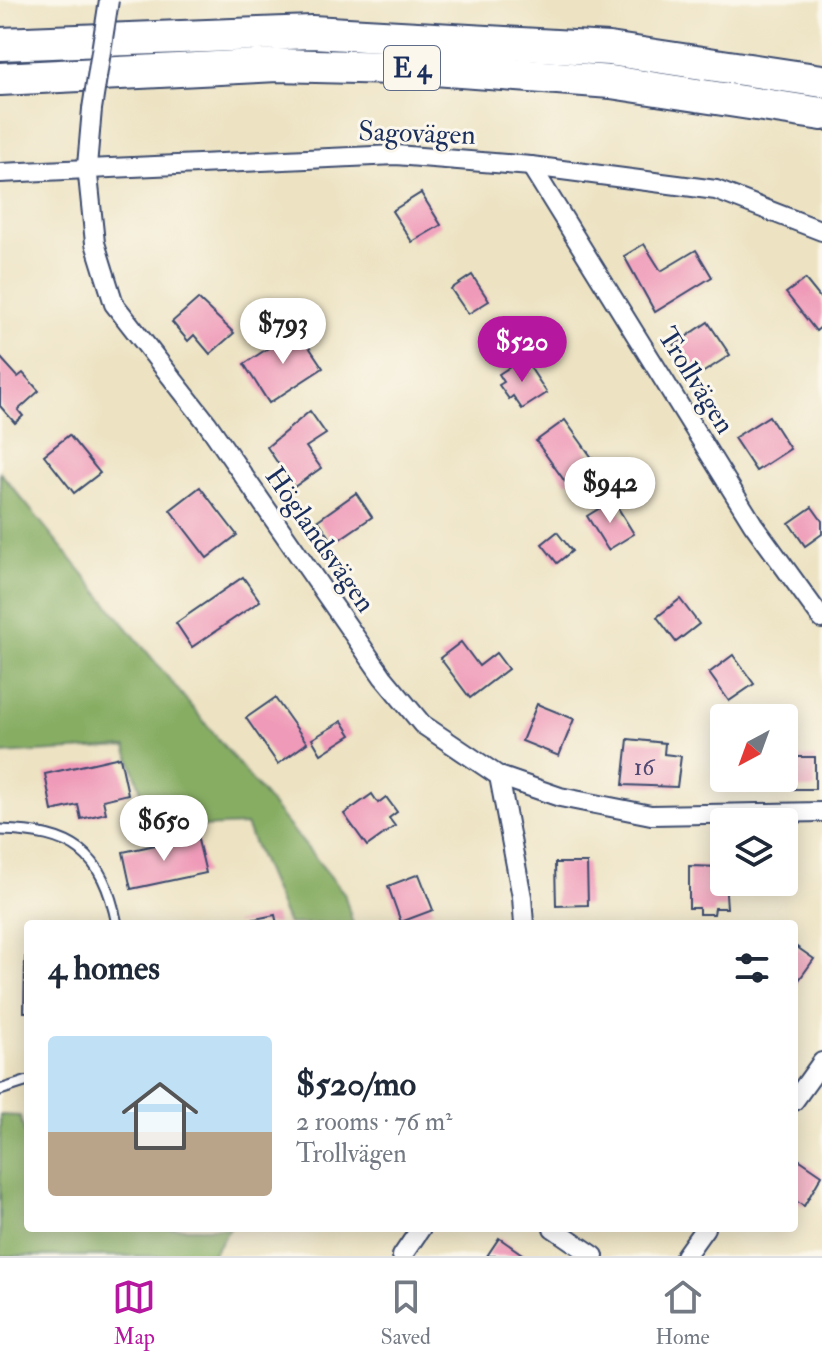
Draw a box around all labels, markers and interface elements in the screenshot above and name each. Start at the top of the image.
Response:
road number: E 4 [384,46,440,90]
street label: Sagovägen [358,114,476,153]
pin: $793 [236,298,330,366]
text: $793 [258,308,308,340]
pin: $520 [475,316,569,384]
street label: Trollvägen [649,321,742,441]
text: $520 [496,326,548,358]
pin: $942 [563,457,657,525]
street label: Höglandsvägen [257,460,383,619]
text: $942 [582,467,638,499]
north arrow [710,704,798,792]
map controls [710,704,798,896]
house number: 16 [634,752,656,783]
pin: $650 [117,795,211,863]
text: $650 [138,805,190,837]
button: layers [710,808,798,896]
icon: filters [730,946,774,990]
text: 4 homes [48,947,160,990]
text: $520/mo [296,1063,416,1106]
icon: home [112,1068,208,1164]
text: 2 rooms · 76 m² [296,1106,452,1138]
text: Trollvägen [296,1138,407,1170]
tab: Map [112,1275,156,1351]
tab: Saved [381,1275,431,1351]
tab: Home [655,1275,710,1351]

